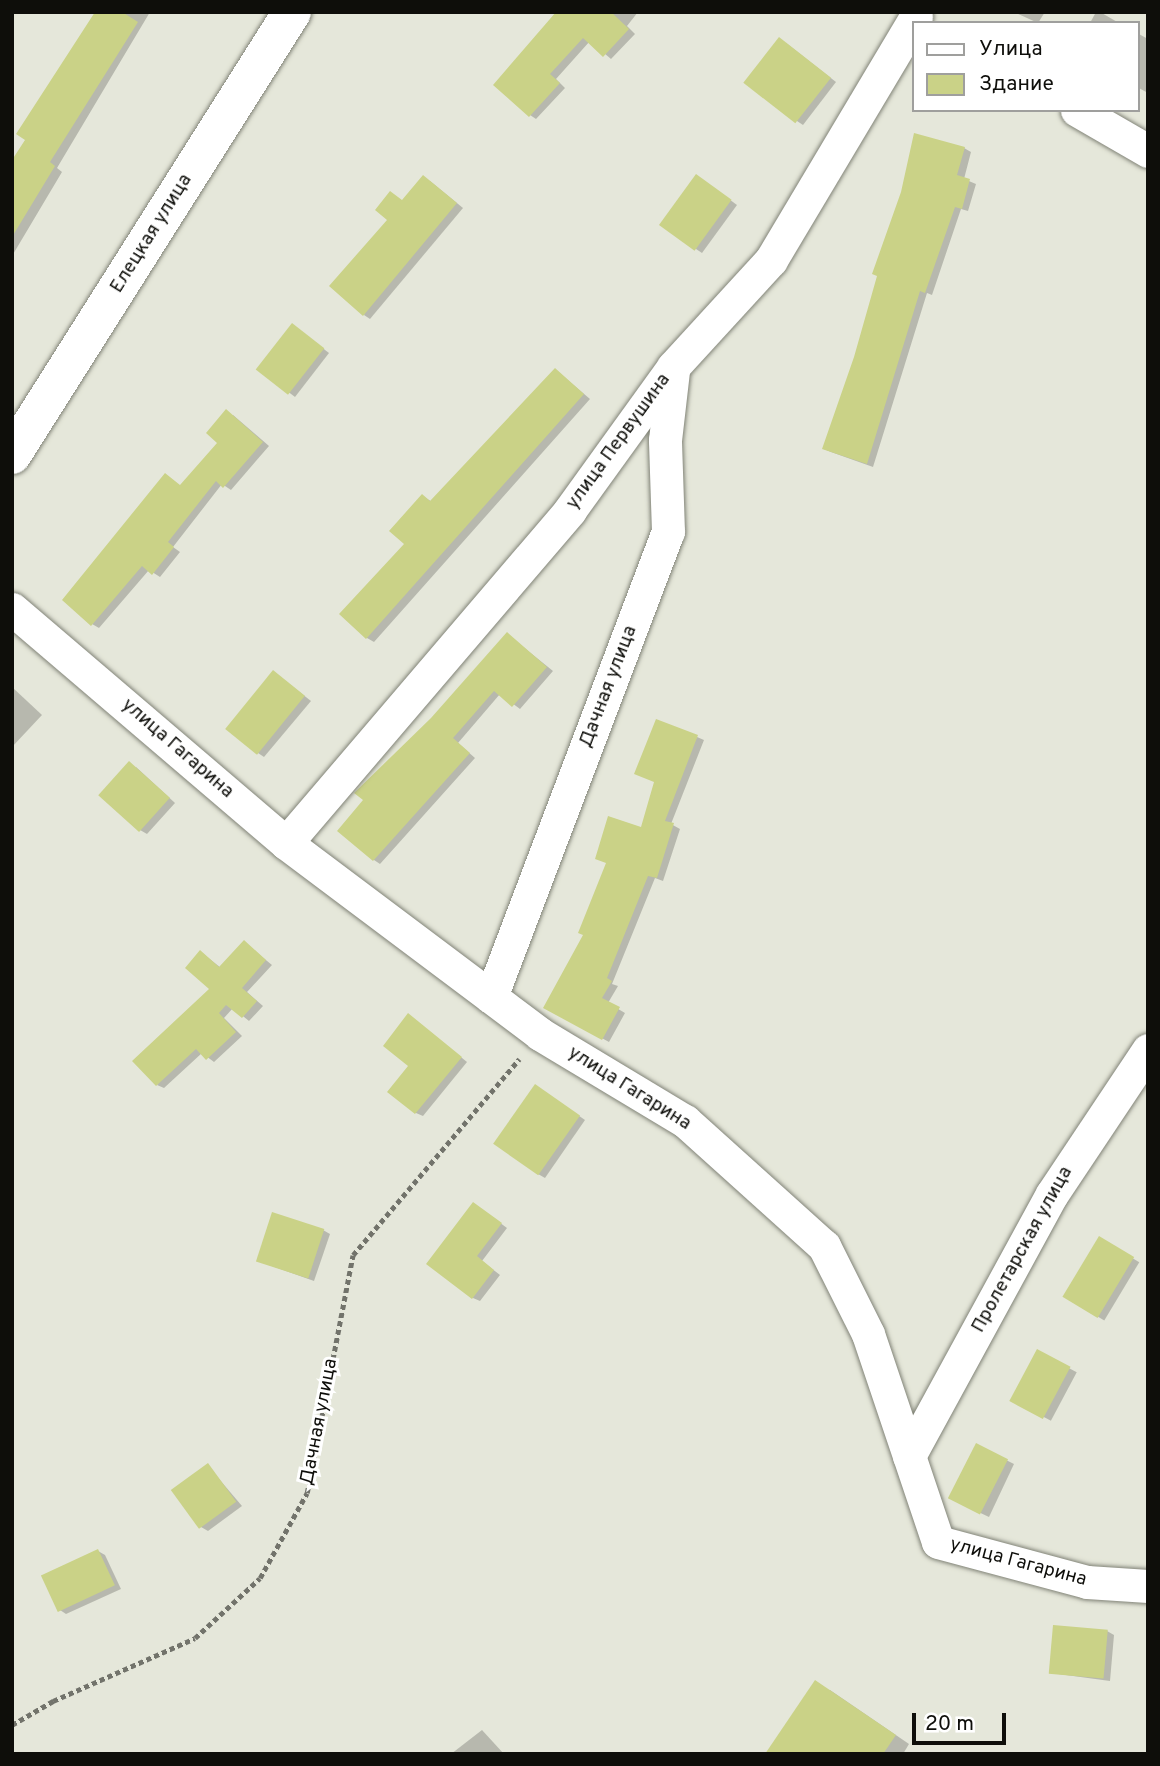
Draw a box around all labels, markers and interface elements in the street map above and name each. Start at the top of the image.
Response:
legend [912,21,1139,112]
text: Улица [979,36,1043,63]
text: Здание [979,71,1054,98]
street label: Елецкая улица [106,170,198,298]
street label: улица Первушина [562,370,676,514]
street label: Дачная улица [575,623,643,751]
street label: улица Гагарина [116,694,238,804]
street label: улица Гагарина [563,1042,695,1136]
street label: Пролетарская улица [968,1163,1078,1337]
street label: Дачная улица [297,1357,343,1487]
street label: улица Гагарина [947,1534,1089,1592]
scale bar [915,1700,1010,1744]
text: 20 m [925,1711,974,1738]

